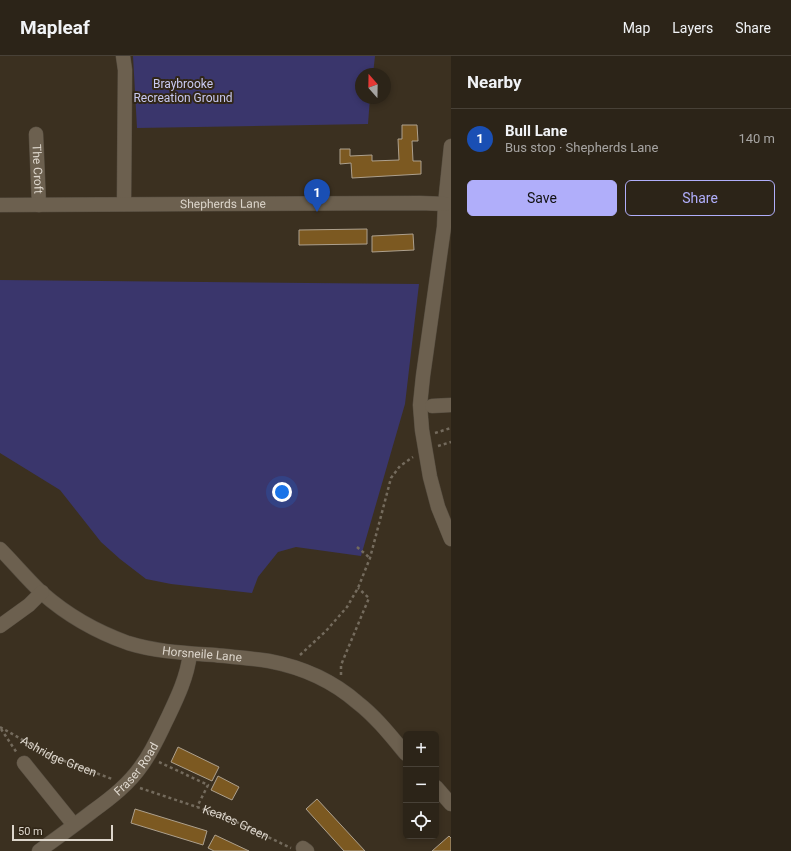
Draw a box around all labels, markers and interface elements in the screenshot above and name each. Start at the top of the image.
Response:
text: Mapleaf [20,16,90,39]
text: Map [623,20,650,36]
text: Layers [672,20,713,36]
text: Share [735,20,771,36]
north arrow [355,68,391,104]
text: Nearby [467,72,522,92]
park label: Braybrooke Recreation Ground [133,77,233,105]
text: Bull Lane [505,122,567,140]
text: 1 [476,131,484,146]
text: 140 m [738,131,775,146]
text: Bus stop · Shepherds Lane [505,140,658,155]
street label: The Croft [29,144,46,194]
pin: 1 [304,179,330,212]
button: Save [467,180,617,216]
button: Share [625,180,775,216]
street label: Shepherds Lane [180,197,266,211]
your location [272,482,292,502]
street label: Horsneile Lane [161,644,243,665]
map controls [403,731,439,839]
button: + [403,731,439,767]
street label: Ashridge Green [18,733,99,780]
street label: Fraser Road [111,740,161,799]
button: − [403,767,439,803]
street label: Keates Green [201,802,271,843]
button: locate [403,803,439,839]
scale bar [12,823,113,842]
text: 50 m [18,825,43,838]

